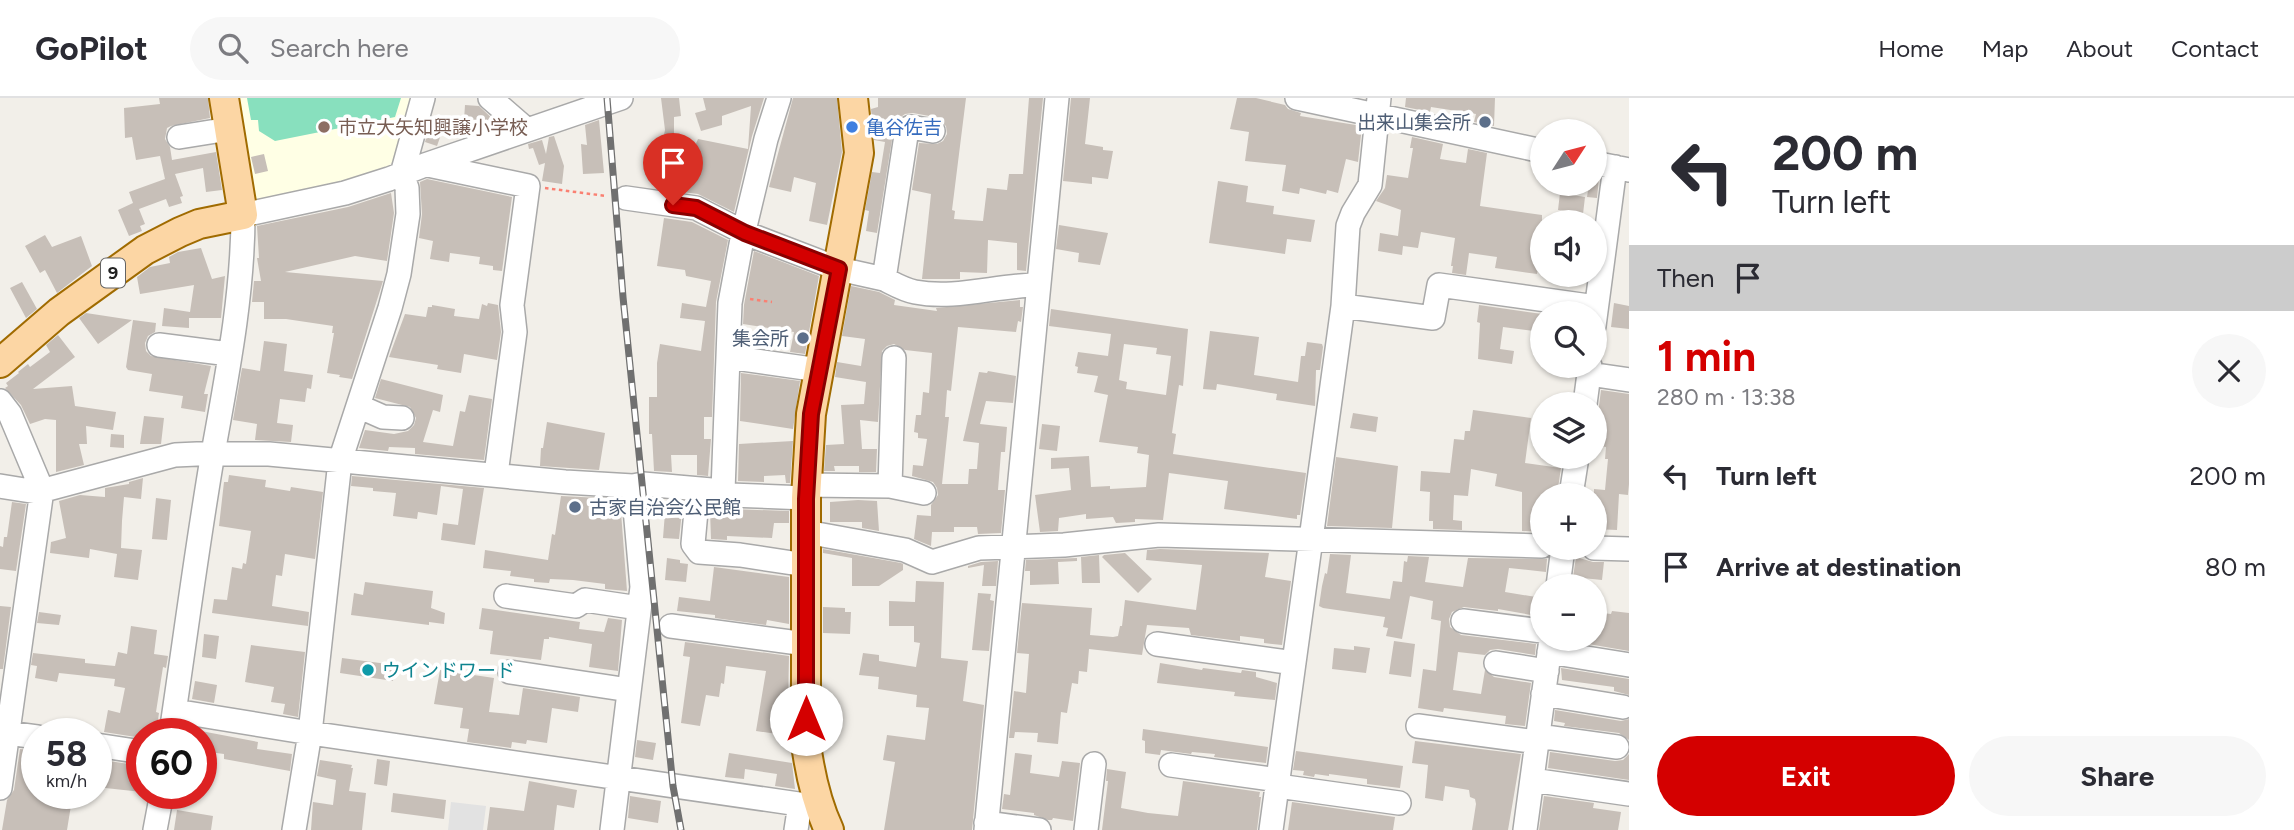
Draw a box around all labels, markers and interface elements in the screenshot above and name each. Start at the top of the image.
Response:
search box [190,17,680,80]
text: GoPilot [35,29,148,68]
icon: search [214,29,252,67]
text: Search here [270,32,409,64]
text: Home [1878,34,1944,63]
text: Map [1982,34,2028,63]
text: About [2066,34,2133,63]
text: Contact [2171,34,2259,63]
place label: 出来山集会所 [1357,111,1471,134]
marker: 出来山集会所 [1477,114,1493,130]
place label: 市立大矢知興譲小学校 [338,116,528,139]
place label: 亀谷佐吉 [866,116,942,139]
marker: 市立大矢知興譲小学校 [316,119,332,135]
marker: 亀谷佐吉 [844,119,860,135]
north arrow [1530,119,1606,196]
map controls [1530,119,1607,651]
text: 200 m [1772,123,1918,182]
icon: left [1657,126,1748,217]
pin [643,133,703,205]
icon: arrive [654,144,692,182]
text: Turn left [1772,183,1891,221]
button: sound [1530,210,1607,287]
road number: 9 [101,258,125,288]
icon: arrive [1729,259,1767,297]
text: Then [1657,262,1715,294]
button: search [1530,301,1607,378]
place label: 集会所 [732,327,789,350]
marker: 集会所 [795,330,811,346]
text: 1 min [1657,331,1756,382]
button: close [2192,334,2266,408]
text: 280 m · 13:38 [1657,383,1796,411]
button: layers [1530,392,1607,469]
icon: left [1657,457,1695,495]
text: Turn left [1716,460,1817,492]
text: 200 m [2190,460,2266,492]
button: + [1530,483,1607,560]
place label: 古家自治会公民館 [589,496,741,519]
marker: 古家自治会公民館 [567,499,583,515]
icon: arrive [1657,548,1695,586]
text: Arrive at destination [1716,551,1961,583]
text: 80 m [2205,551,2266,583]
button: − [1530,574,1607,651]
place label: ウインドワード [382,659,515,682]
marker: ウインドワード [360,662,376,678]
position arrow [769,682,843,756]
speed limit sign: 60 [126,718,217,809]
text: 58 [46,733,87,775]
button: Exit [1657,736,1955,816]
button: Share [1969,736,2266,816]
text: km/h [46,770,87,792]

